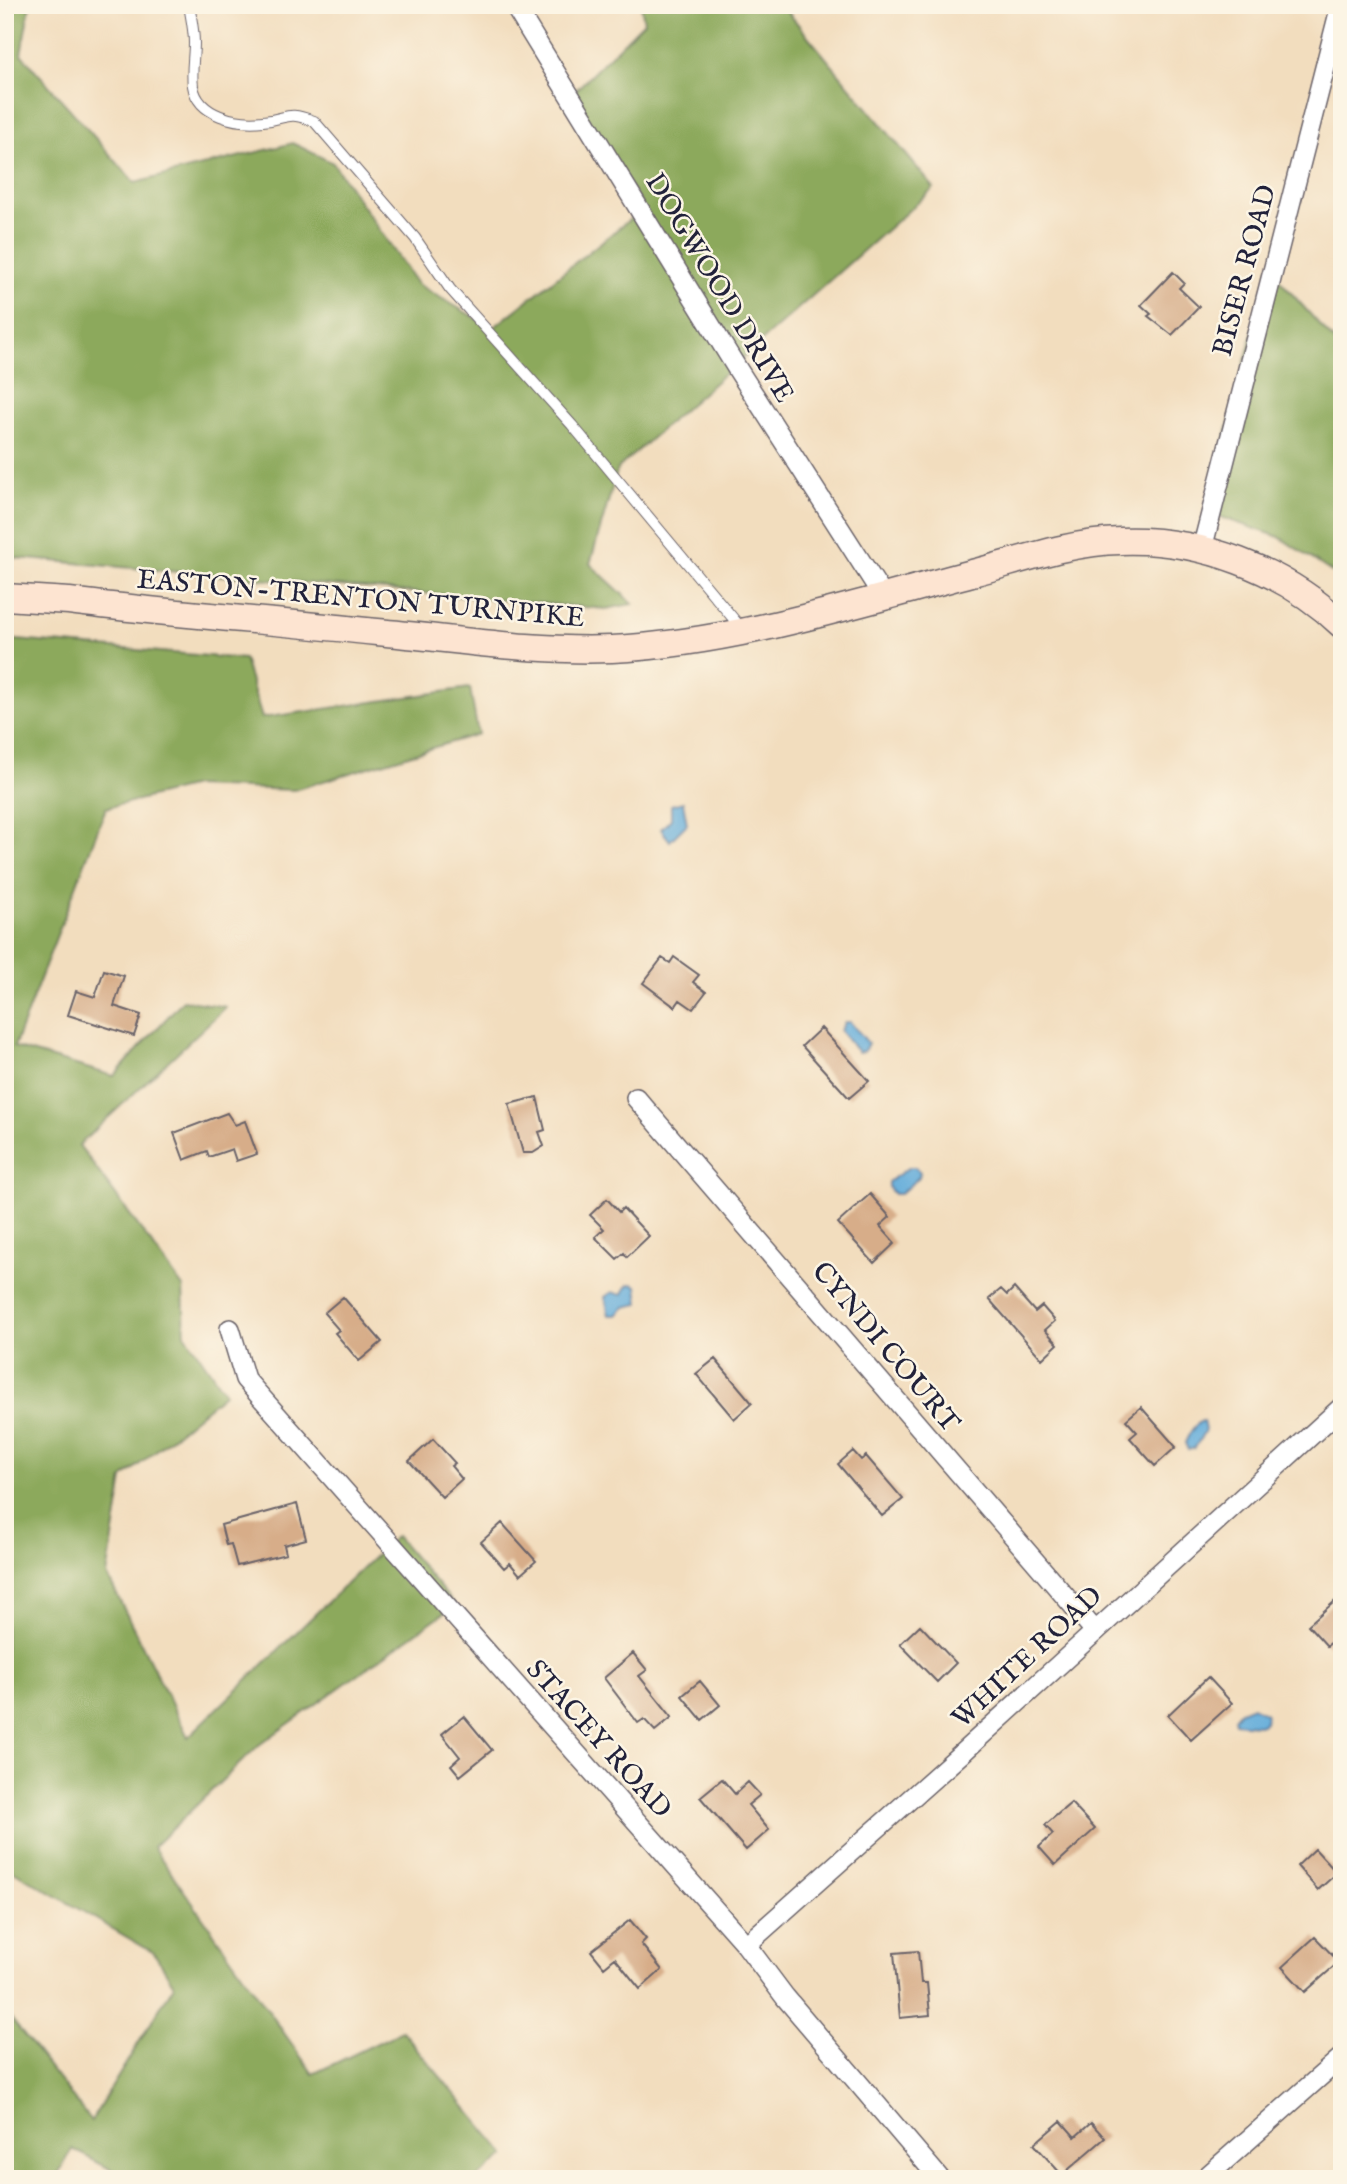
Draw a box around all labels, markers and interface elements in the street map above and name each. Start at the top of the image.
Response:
street label: DOGWOOD DRIVE [636,167,801,410]
street label: BISER ROAD [1206,181,1285,360]
street label: EASTON-TRENTON TURNPIKE [135,562,586,637]
street label: CYNDI COURT [804,1255,967,1440]
street label: WHITE ROAD [945,1579,1110,1737]
street label: STACEY ROAD [518,1653,679,1826]

